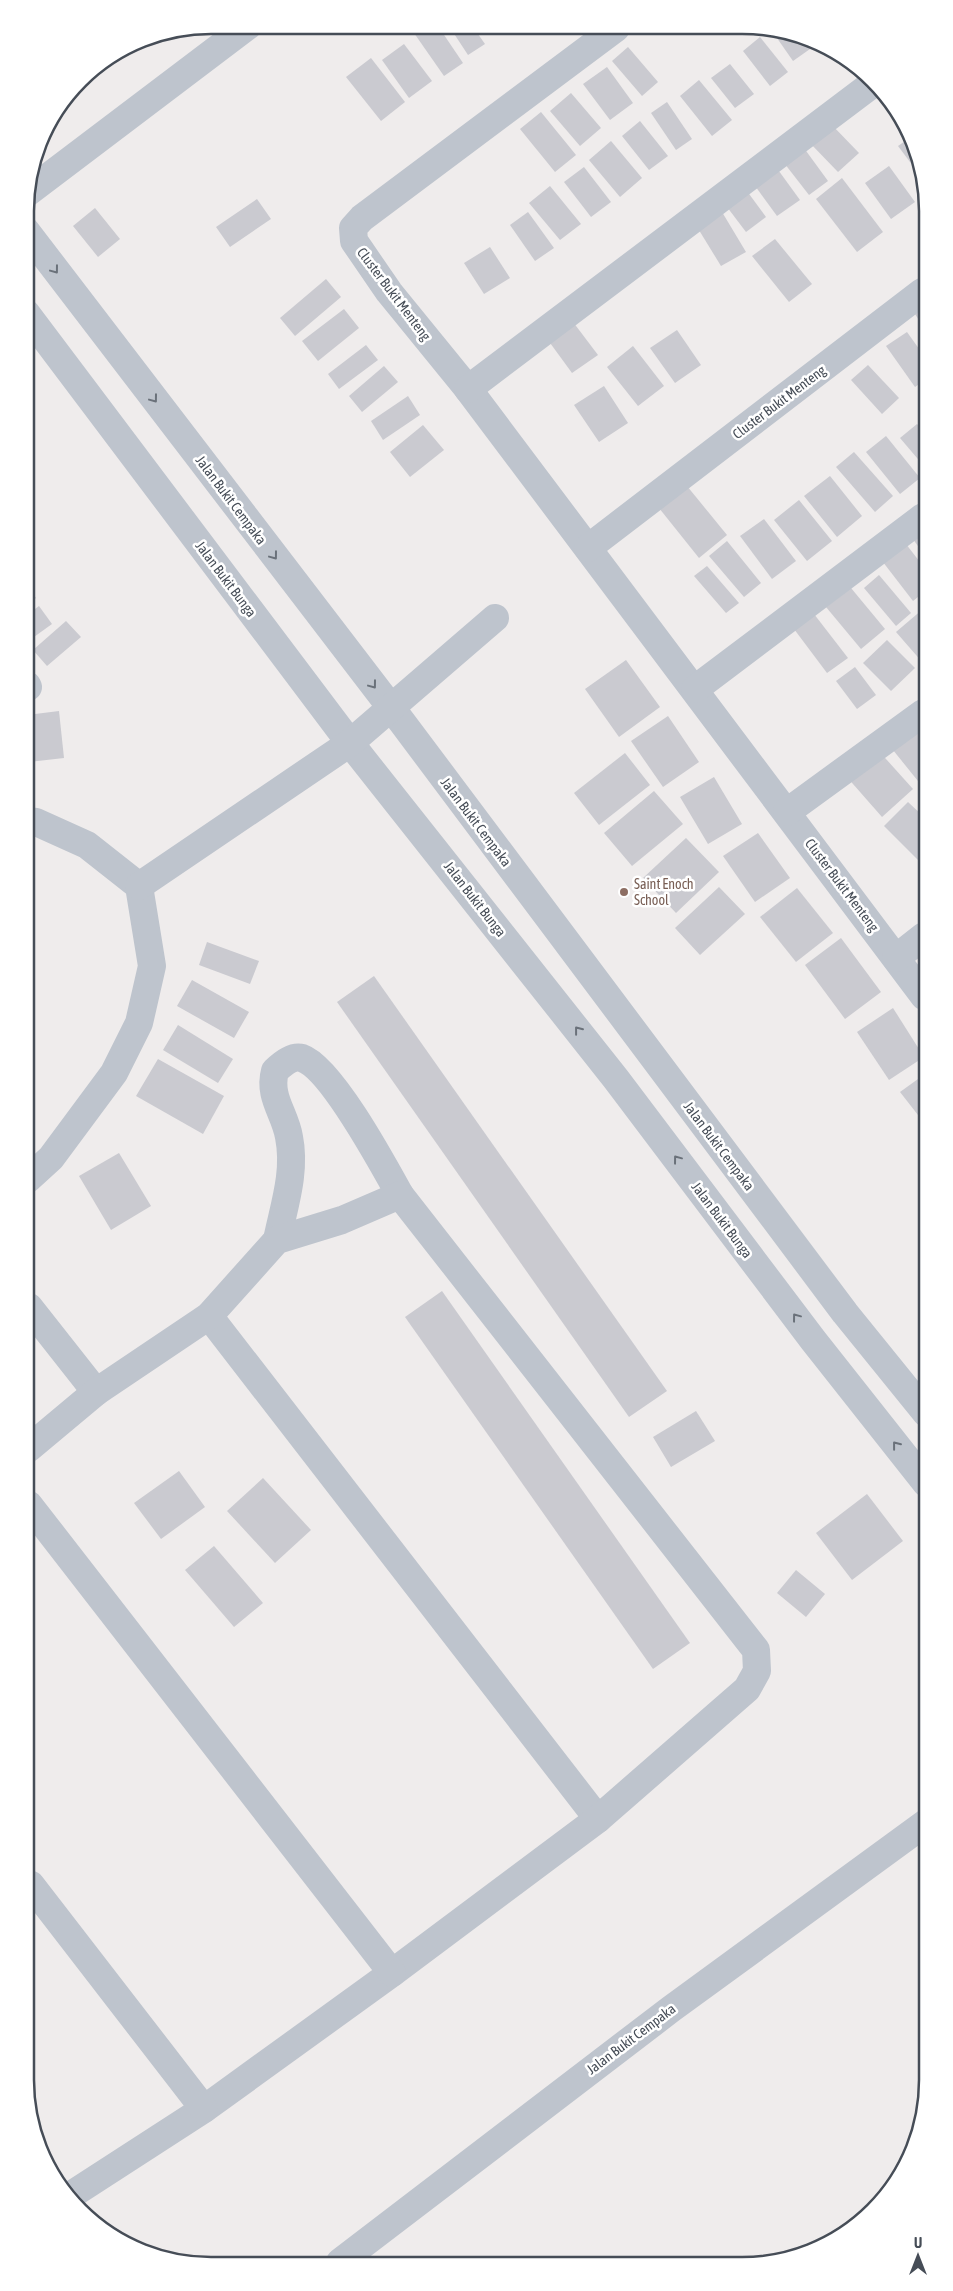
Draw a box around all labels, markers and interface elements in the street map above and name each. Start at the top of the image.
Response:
street label: Cluster Bukit Menteng [354,244,434,344]
one-way arrow [49,264,58,274]
street label: Cluster Bukit Menteng [729,362,829,442]
one-way arrow [148,393,157,403]
street label: Jalan Bukit Cempaka [192,453,270,547]
street label: Jalan Bukit Bunga [192,538,260,620]
one-way arrow [268,550,277,560]
one-way arrow [367,679,375,688]
street label: Jalan Bukit Cempaka [437,775,515,869]
street label: Cluster Bukit Menteng [802,835,882,935]
street label: Jalan Bukit Bunga [441,858,509,940]
place label: Saint Enoch School [634,876,694,908]
marker: Saint Enoch School [618,886,630,898]
one-way arrow [575,1027,583,1036]
street label: Jalan Bukit Cempaka [680,1099,758,1193]
one-way arrow [674,1156,682,1165]
street label: Jalan Bukit Bunga [688,1179,756,1261]
one-way arrow [793,1314,801,1323]
one-way arrow [893,1442,901,1451]
street label: Jalan Bukit Cempaka [584,2000,678,2078]
north arrow [893,2231,943,2281]
text: U [914,2235,922,2251]

